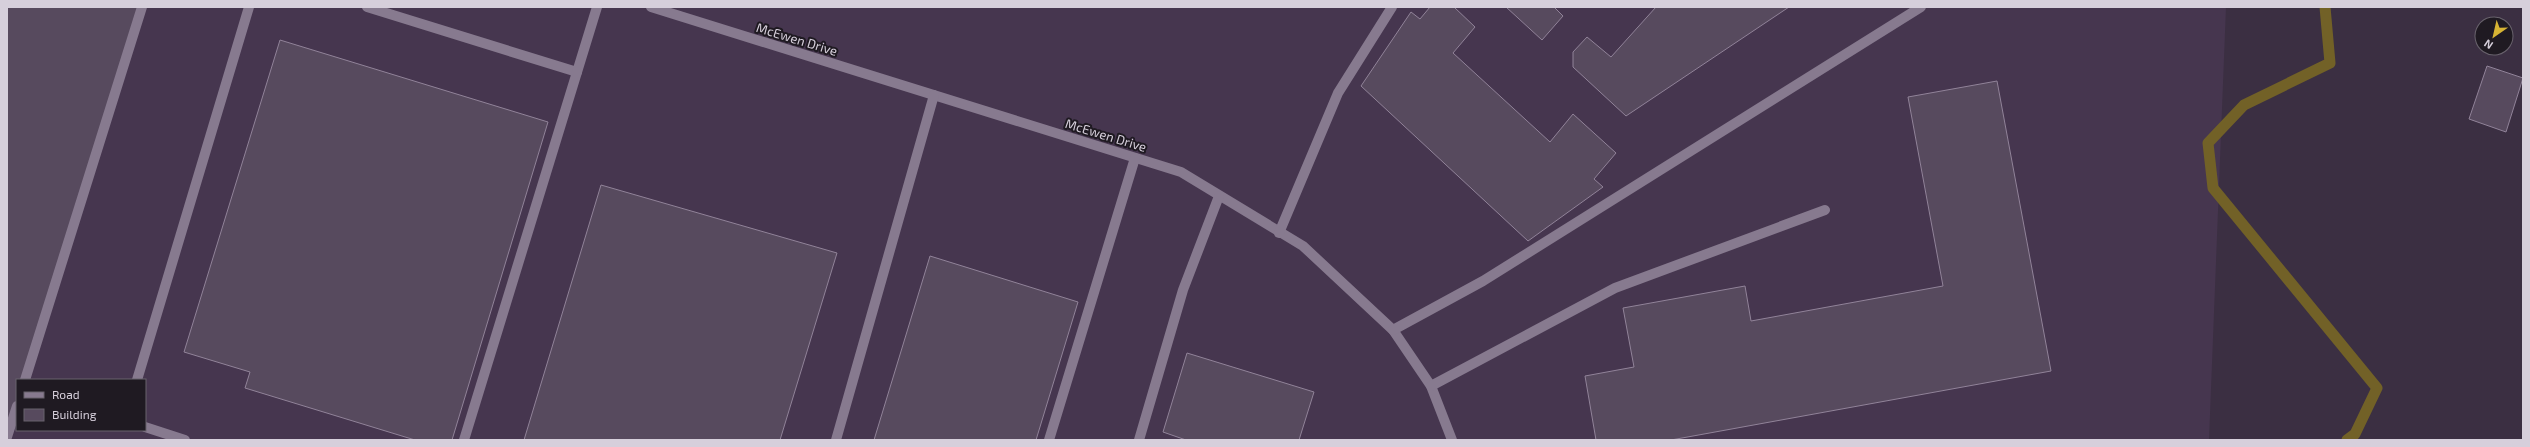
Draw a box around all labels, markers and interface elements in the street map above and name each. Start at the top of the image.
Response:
north arrow [2474,16,2514,56]
street label: McEwen Drive [754,19,840,59]
text: N [2481,37,2495,52]
street label: McEwen Drive [1063,115,1149,155]
legend [16,379,146,431]
text: Road [52,387,80,401]
text: Building [52,407,97,421]

